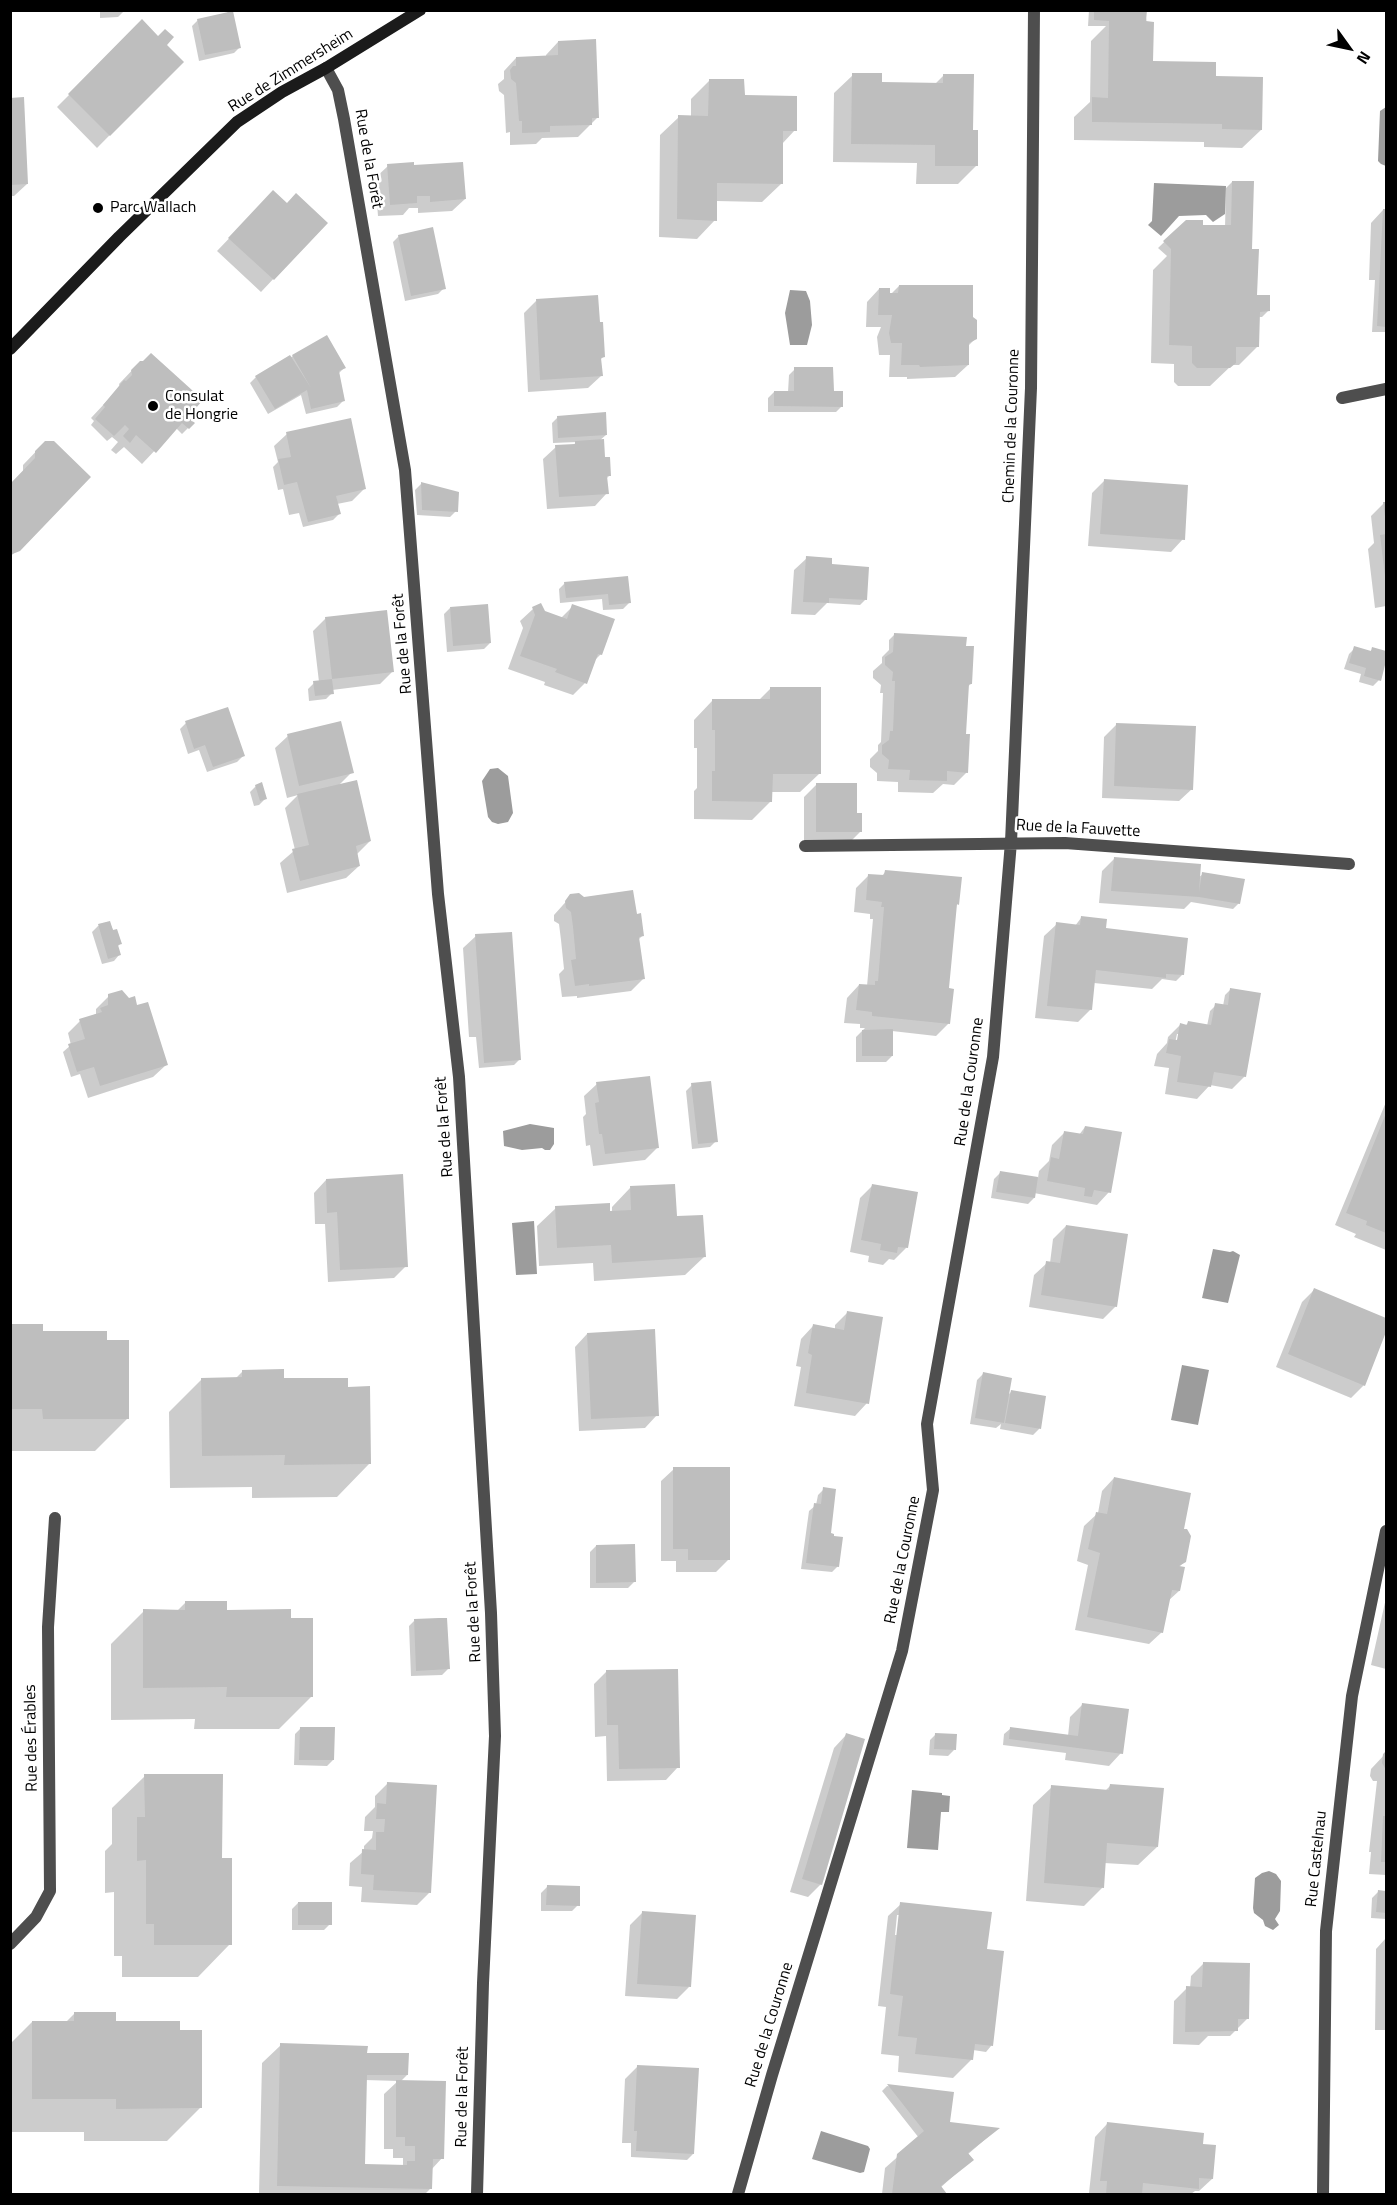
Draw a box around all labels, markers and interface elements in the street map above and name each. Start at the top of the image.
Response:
north arrow [1319,18,1379,78]
street label: Rue de Zimmersheim [225,25,357,117]
text: N [1351,47,1377,69]
street label: Rue de la Forêt [350,108,386,210]
place label: Parc Wallach [110,198,196,218]
marker: Parc Wallach [91,201,105,215]
street label: Chemin de la Couronne [1000,349,1024,503]
place label: Consulat de Hongrie [165,387,238,425]
marker: Consulat de Hongrie [146,399,160,413]
street label: Rue de la Forêt [389,593,417,695]
street label: Rue de la Fauvette [1015,816,1141,842]
street label: Rue de la Couronne [951,1016,989,1148]
street label: Rue de la Forêt [432,1076,458,1178]
street label: Rue de la Couronne [881,1494,925,1626]
street label: Rue de la Forêt [462,1561,486,1663]
street label: Rue des Érables [21,1684,43,1792]
street label: Rue Castelnau [1302,1810,1332,1908]
street label: Rue de la Couronne [742,1960,798,2090]
street label: Rue de la Forêt [453,2046,473,2148]

